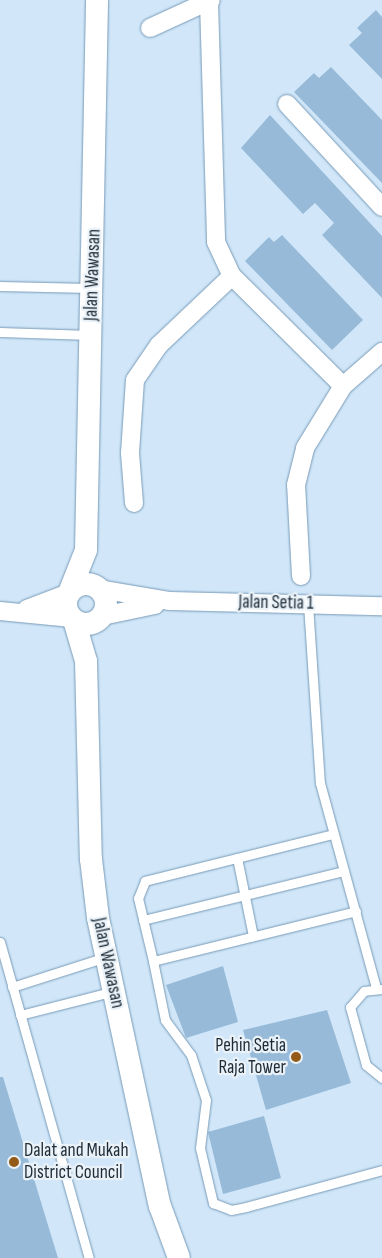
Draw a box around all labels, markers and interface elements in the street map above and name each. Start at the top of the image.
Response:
street label: Jalan Wawasan [80,229,106,321]
street label: Jalan Setia 1 [238,591,314,615]
street label: Jalan Wawasan [87,916,129,1010]
place label: Pehin Setia Raja Tower [215,1035,286,1079]
marker: Pehin Setia Raja Tower [290,1051,302,1063]
place label: Dalat and Mukah District Council [24,1140,129,1184]
marker: Dalat and Mukah District Council [8,1156,20,1168]

